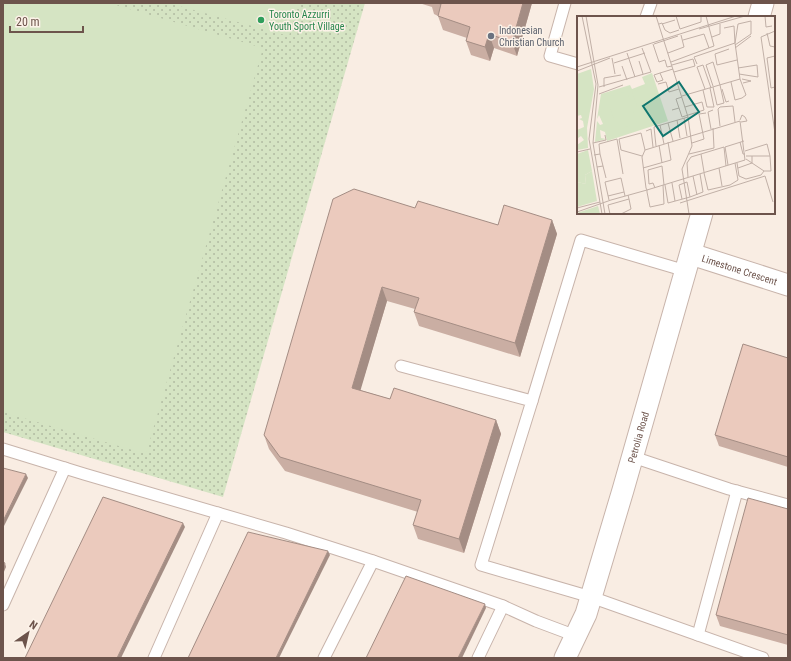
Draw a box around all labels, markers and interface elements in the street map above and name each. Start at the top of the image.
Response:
scale bar [10,8,83,34]
place label: Toronto Azzurri Youth Sport Village [269,9,345,32]
text: 20 m [16,15,40,29]
marker: Toronto Azzurri Youth Sport Village [256,15,266,25]
inset map [577,16,775,214]
place label: Indonesian Christian Church [499,25,564,48]
marker: Indonesian Christian Church [486,31,496,41]
street label: Limestone Crescent [700,252,779,287]
street label: Petrolia Road [625,410,651,464]
north arrow [8,613,48,653]
text: N [27,618,40,633]

